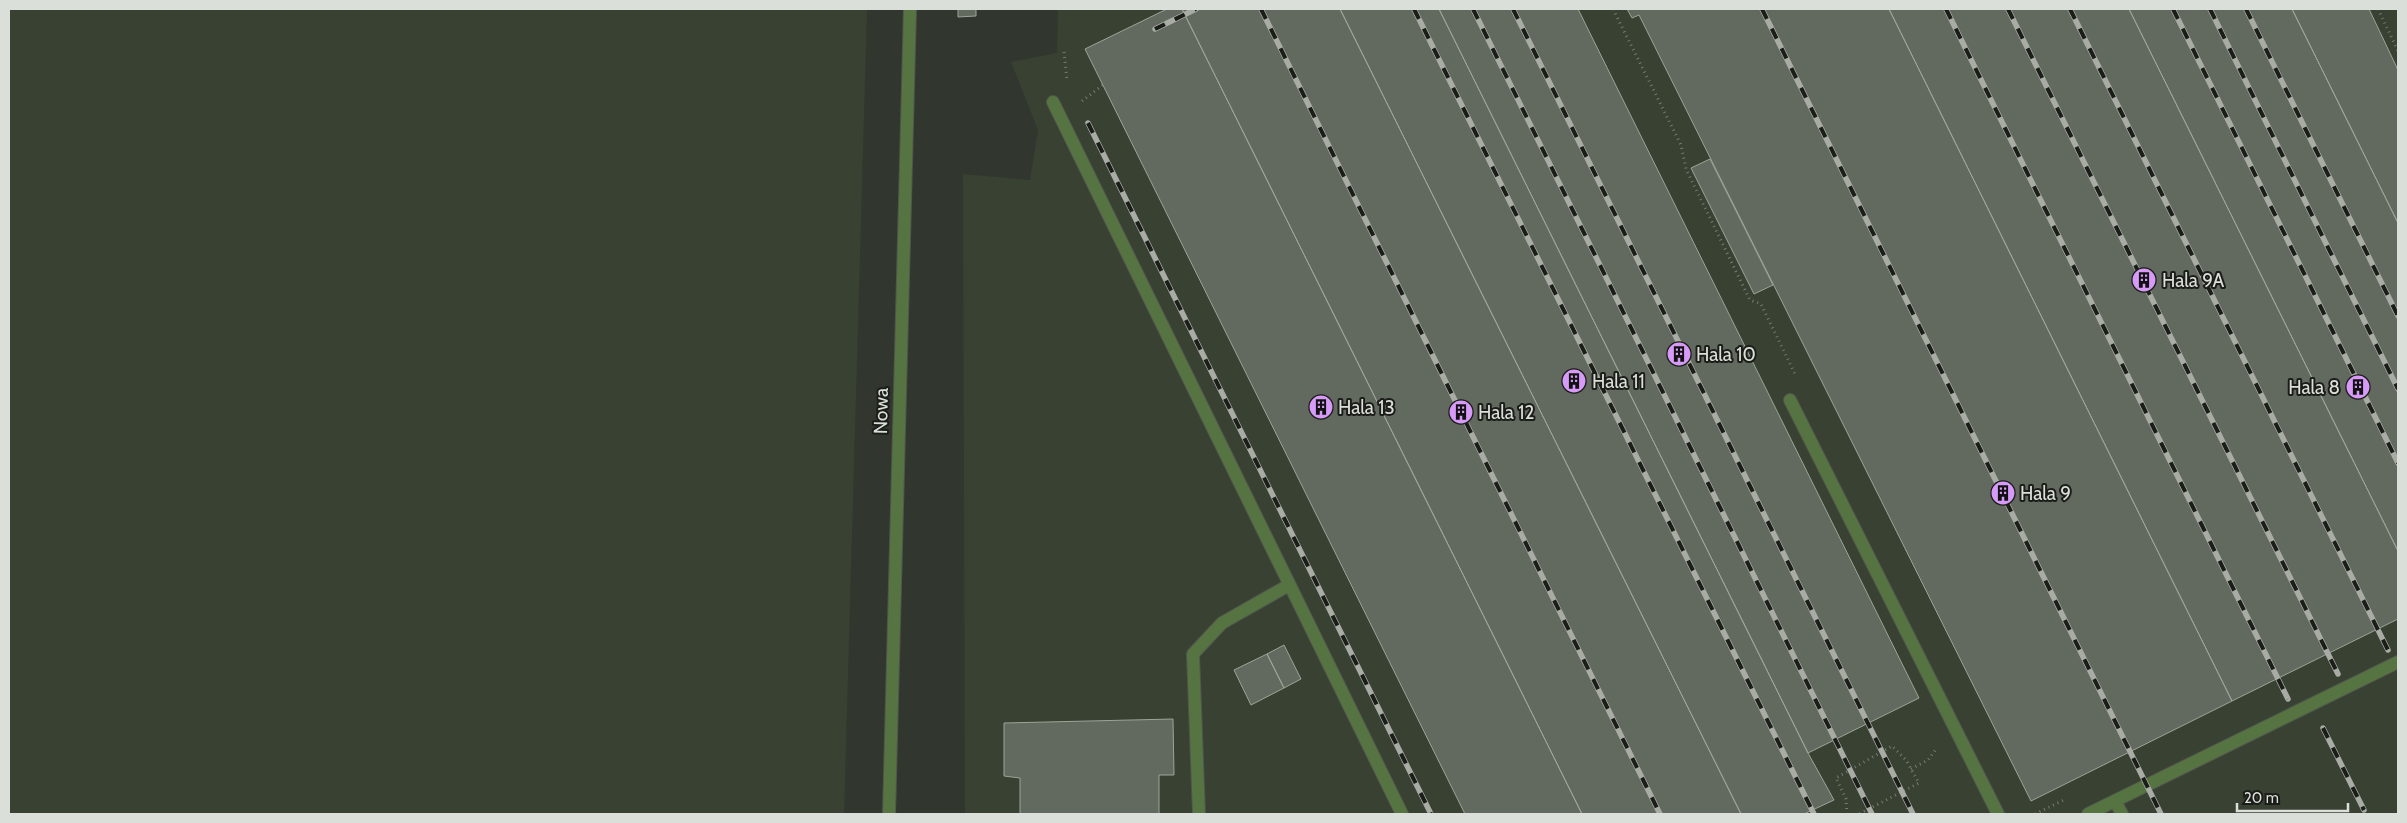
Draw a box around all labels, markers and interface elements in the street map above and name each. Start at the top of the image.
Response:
building icon: Hala 9A [2131,267,2157,293]
place label: Hala 9A [2162,269,2225,292]
building icon: Hala 10 [1666,341,1692,367]
place label: Hala 10 [1696,343,1756,366]
building icon: Hala 11 [1561,368,1587,394]
place label: Hala 11 [1592,370,1645,393]
building icon: Hala 8 [2345,374,2371,400]
place label: Hala 8 [2288,376,2340,399]
street label: Nowa [869,388,893,434]
building icon: Hala 13 [1308,394,1334,420]
place label: Hala 13 [1338,396,1395,419]
building icon: Hala 12 [1448,399,1474,425]
place label: Hala 12 [1478,401,1534,424]
building icon: Hala 9 [1990,480,2016,506]
place label: Hala 9 [2020,482,2071,505]
scale bar [2237,780,2348,812]
text: 20 m [2244,789,2279,807]

